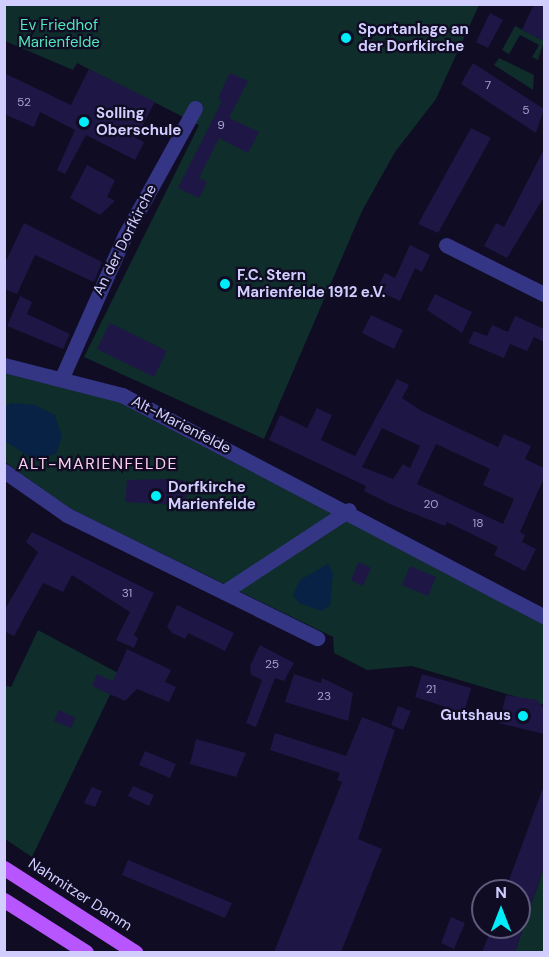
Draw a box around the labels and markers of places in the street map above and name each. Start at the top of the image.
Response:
place label: Sportanlage an der Dorfkirche [358,20,469,55]
marker: Sportanlage an der Dorfkirche [339,31,353,45]
place label: Solling Oberschule [96,104,181,139]
marker: Solling Oberschule [77,115,91,129]
place label: F.C. Stern Marienfelde 1912 e.V. [237,266,386,301]
marker: F.C. Stern Marienfelde 1912 e.V. [218,277,232,291]
place label: Dorfkirche Marienfelde [168,478,256,513]
marker: Dorfkirche Marienfelde [149,489,163,503]
place label: Gutshaus [440,707,511,725]
marker: Gutshaus [516,709,530,723]

